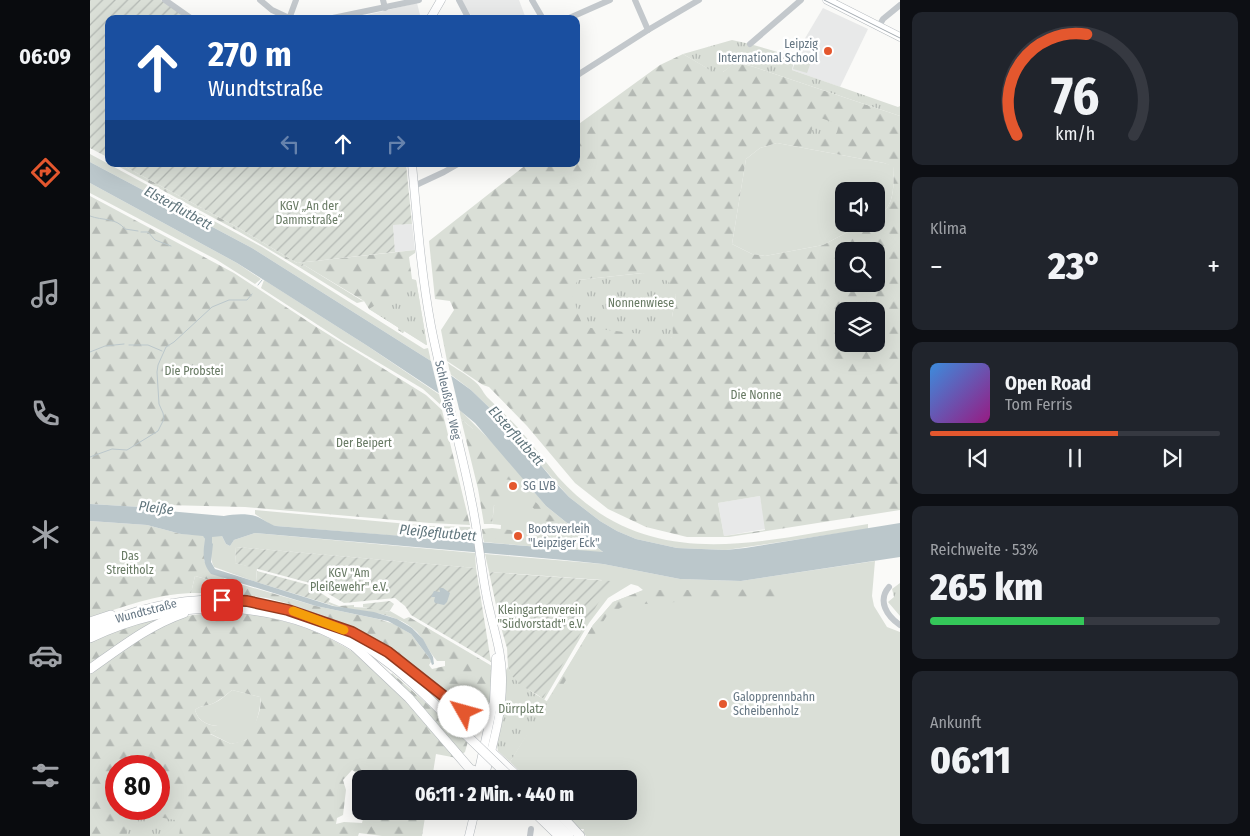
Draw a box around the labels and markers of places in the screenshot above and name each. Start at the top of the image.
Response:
place label: Leipzig International School [718,37,818,65]
marker: Leipzig International School [822,45,834,57]
place label: SG LVB [523,479,556,493]
marker: SG LVB [507,480,519,492]
place label: Bootsverleih "Leipziger Eck" [528,522,600,550]
marker: Bootsverleih "Leipziger Eck" [512,530,524,542]
pin [201,579,243,621]
place label: Galopprennbahn Scheibenholz [733,690,815,718]
marker: Galopprennbahn Scheibenholz [717,698,729,710]

